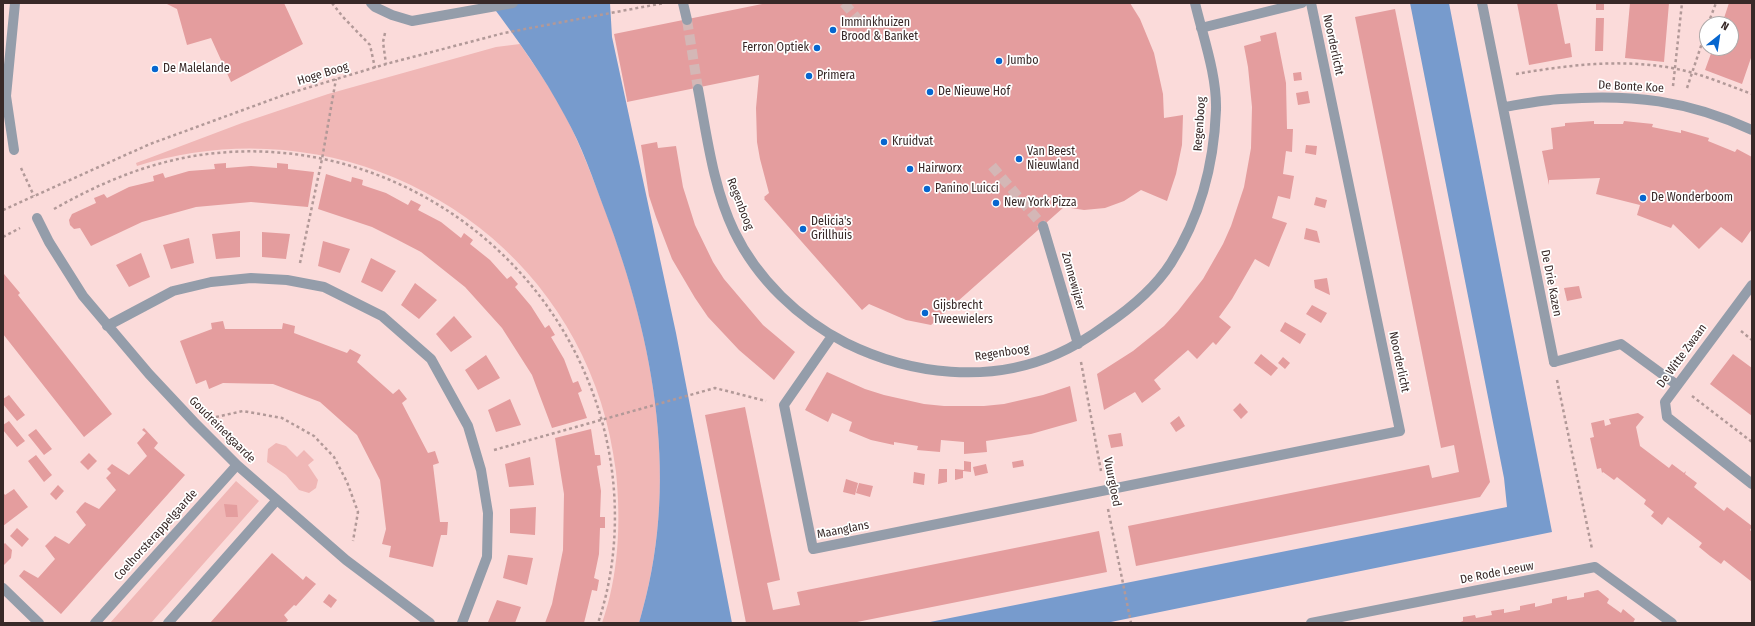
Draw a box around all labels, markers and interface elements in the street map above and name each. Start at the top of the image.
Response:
street label: Noorderlicht [1320,13,1346,77]
place label: Imminkhuizen Brood & Banket [841,16,918,44]
north arrow [1699,16,1739,56]
text: N [1719,19,1731,33]
marker: Imminkhuizen Brood & Banket [828,25,838,35]
place label: Ferron Optiek [742,41,809,55]
marker: Ferron Optiek [812,43,822,53]
place label: Jumbo [1007,54,1038,68]
marker: Jumbo [994,56,1004,66]
street label: Hoge Boog [296,59,350,89]
place label: De Malelande [163,62,230,76]
marker: De Malelande [150,64,160,74]
place label: Primera [817,69,855,83]
marker: Primera [804,71,814,81]
street label: De Bonte Koe [1598,78,1664,96]
place label: De Nieuwe Hof [938,85,1010,99]
marker: De Nieuwe Hof [925,87,935,97]
street label: Regenboog [1191,96,1209,152]
place label: Kruidvat [892,135,933,149]
marker: Kruidvat [879,137,889,147]
place label: Van Beest Nieuwland [1027,145,1079,173]
marker: Van Beest Nieuwland [1014,154,1024,164]
place label: Hairworx [918,162,962,176]
marker: Hairworx [905,164,915,174]
street label: Regenboog [723,176,757,232]
place label: Panino Luicci [935,182,999,196]
marker: Panino Luicci [922,184,932,194]
place label: De Wonderboom [1651,191,1733,205]
marker: De Wonderboom [1638,193,1648,203]
place label: New York Pizza [1004,196,1077,210]
marker: New York Pizza [991,198,1001,208]
place label: Delicia's Grillhuis [811,215,852,243]
marker: Delicia's Grillhuis [798,224,808,234]
street label: De Drie Kazen [1537,248,1565,318]
street label: Zonnewijzer [1058,251,1088,311]
place label: Gijsbrecht Tweewielers [933,299,993,327]
marker: Gijsbrecht Tweewielers [920,308,930,318]
street label: De Witte Zwaan [1654,321,1710,391]
street label: Noorderlicht [1386,330,1412,394]
street label: Regenboog [974,342,1030,364]
street label: Goudreinetgaarde [186,394,258,466]
street label: Vuurgloed [1100,456,1124,508]
street label: Coelhorsterappelgaarde [111,486,201,584]
street label: Maanglans [816,518,870,542]
street label: De Rode Leeuw [1459,559,1535,587]

